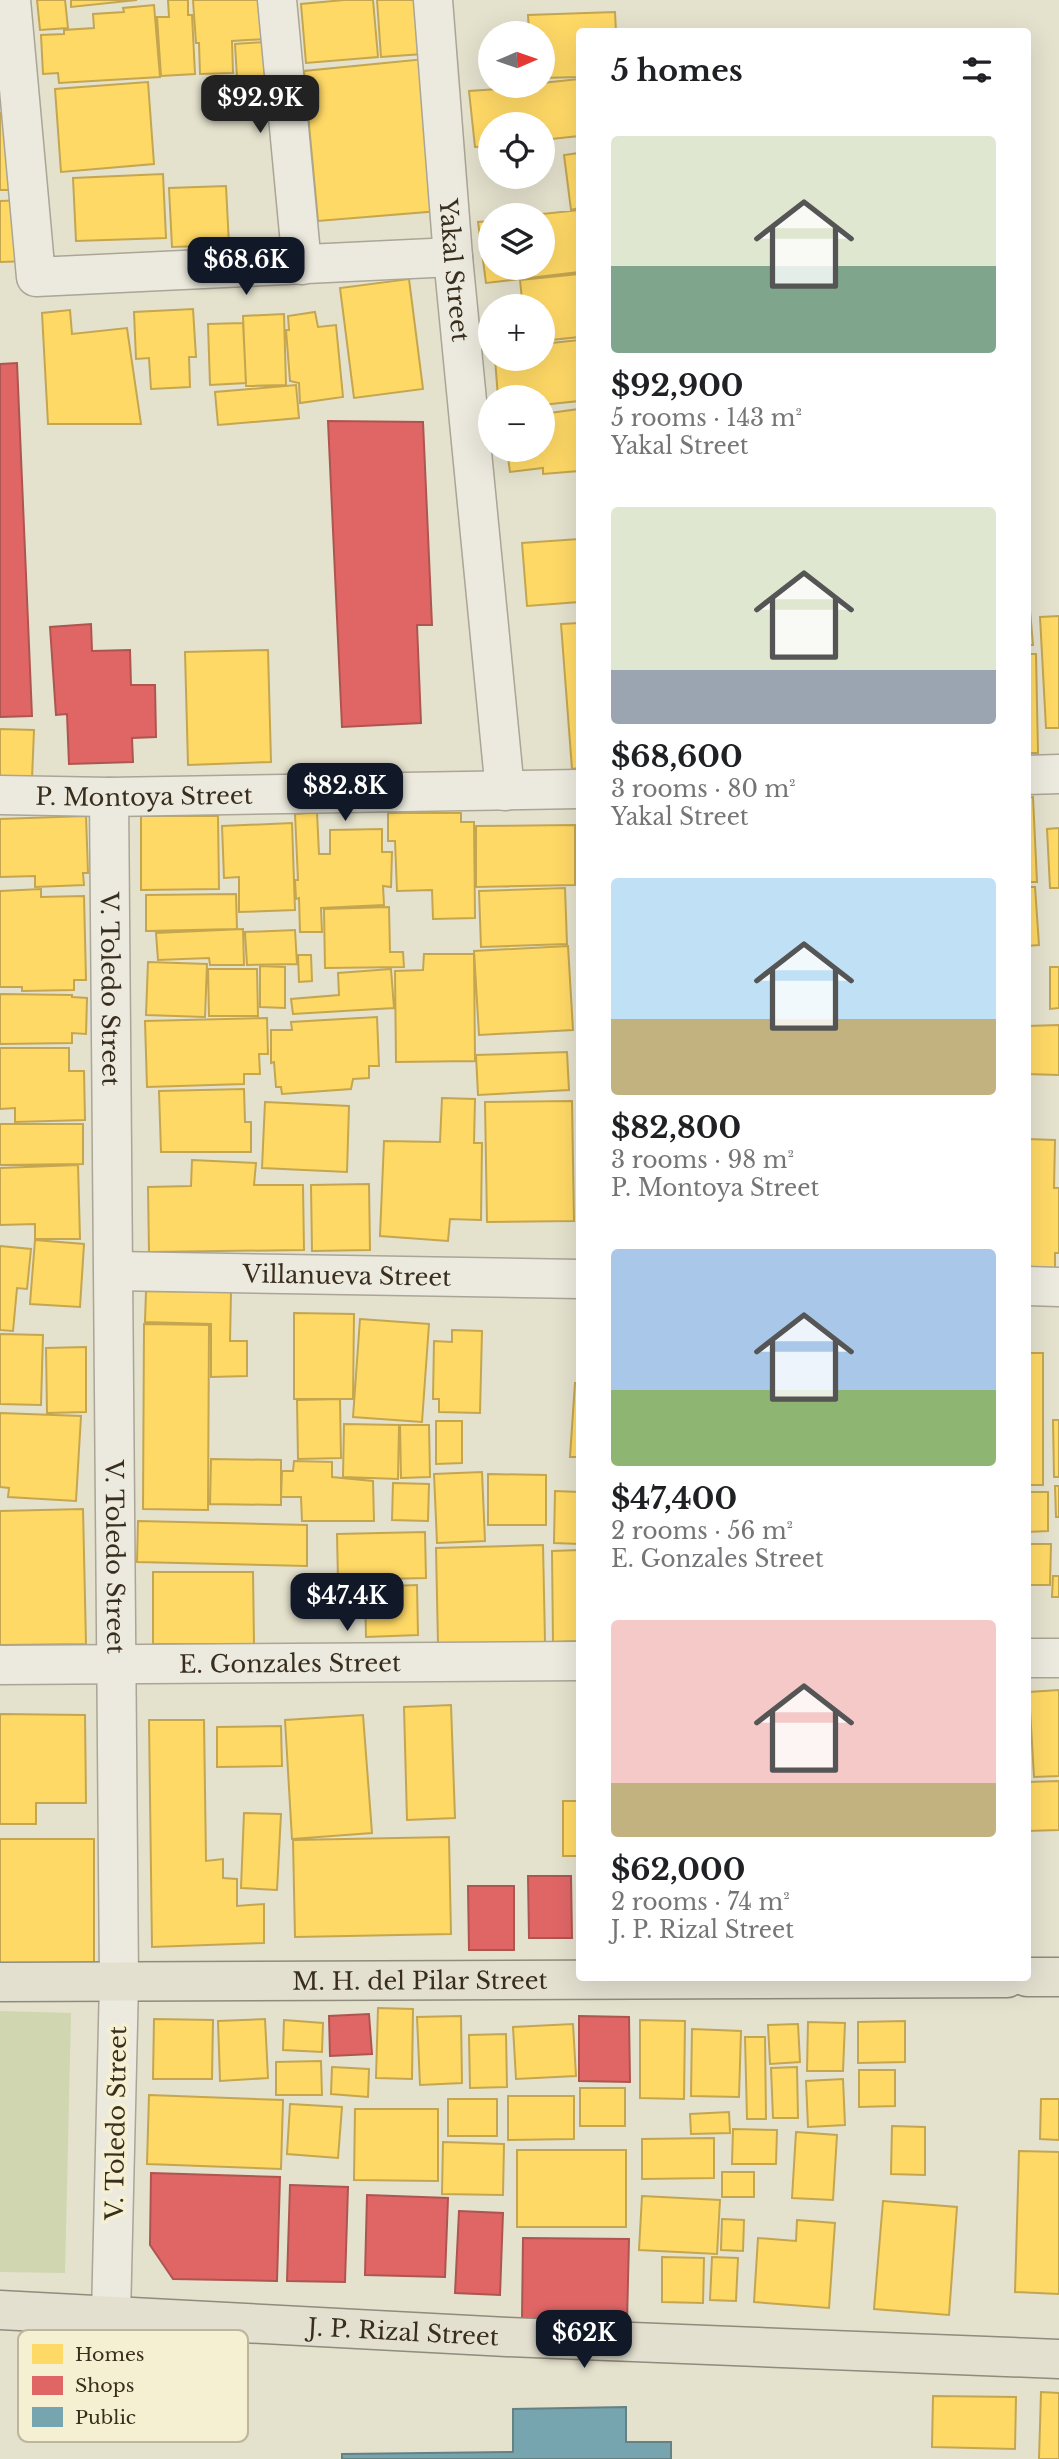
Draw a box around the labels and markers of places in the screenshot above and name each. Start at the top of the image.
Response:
pin: $92.9K [203,76,317,135]
pin: $68.6K [189,238,303,297]
pin: $82.8K [288,764,402,823]
pin: $47.4K [290,1574,404,1633]
pin: $62K [543,2310,625,2370]

